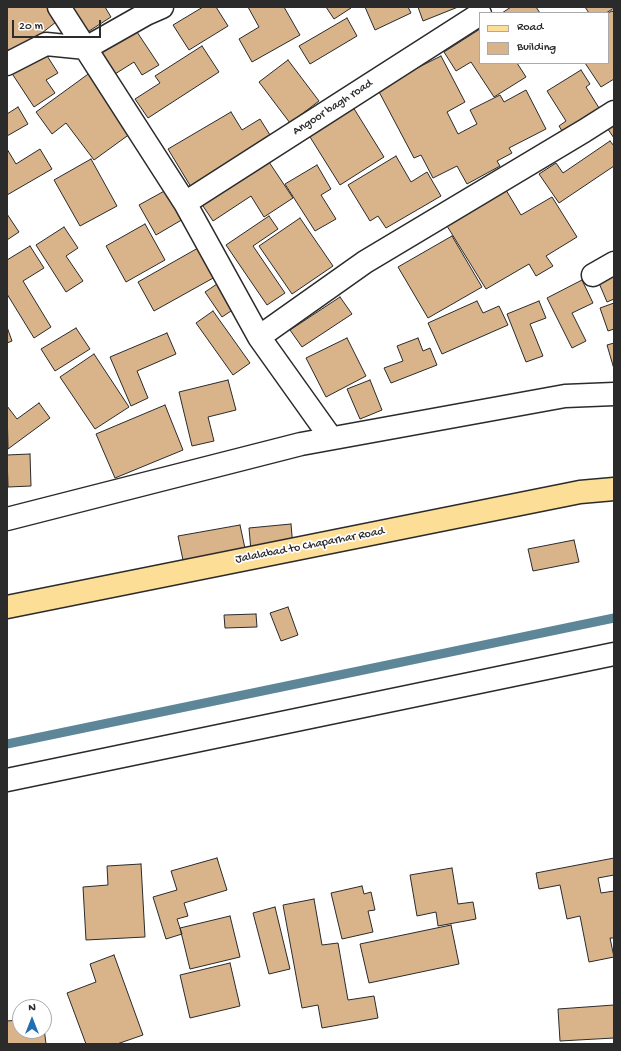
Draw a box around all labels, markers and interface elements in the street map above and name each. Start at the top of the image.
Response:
scale bar [14,12,103,38]
legend [479,12,609,64]
text: 20 m [19,20,43,34]
text: Road [517,21,543,35]
text: Building [517,41,556,55]
street label: Angoor bagh road [290,77,376,139]
street label: Jalalabad to Chaparhar Road [234,524,386,568]
north arrow [12,999,52,1039]
text: N [28,1002,36,1014]

